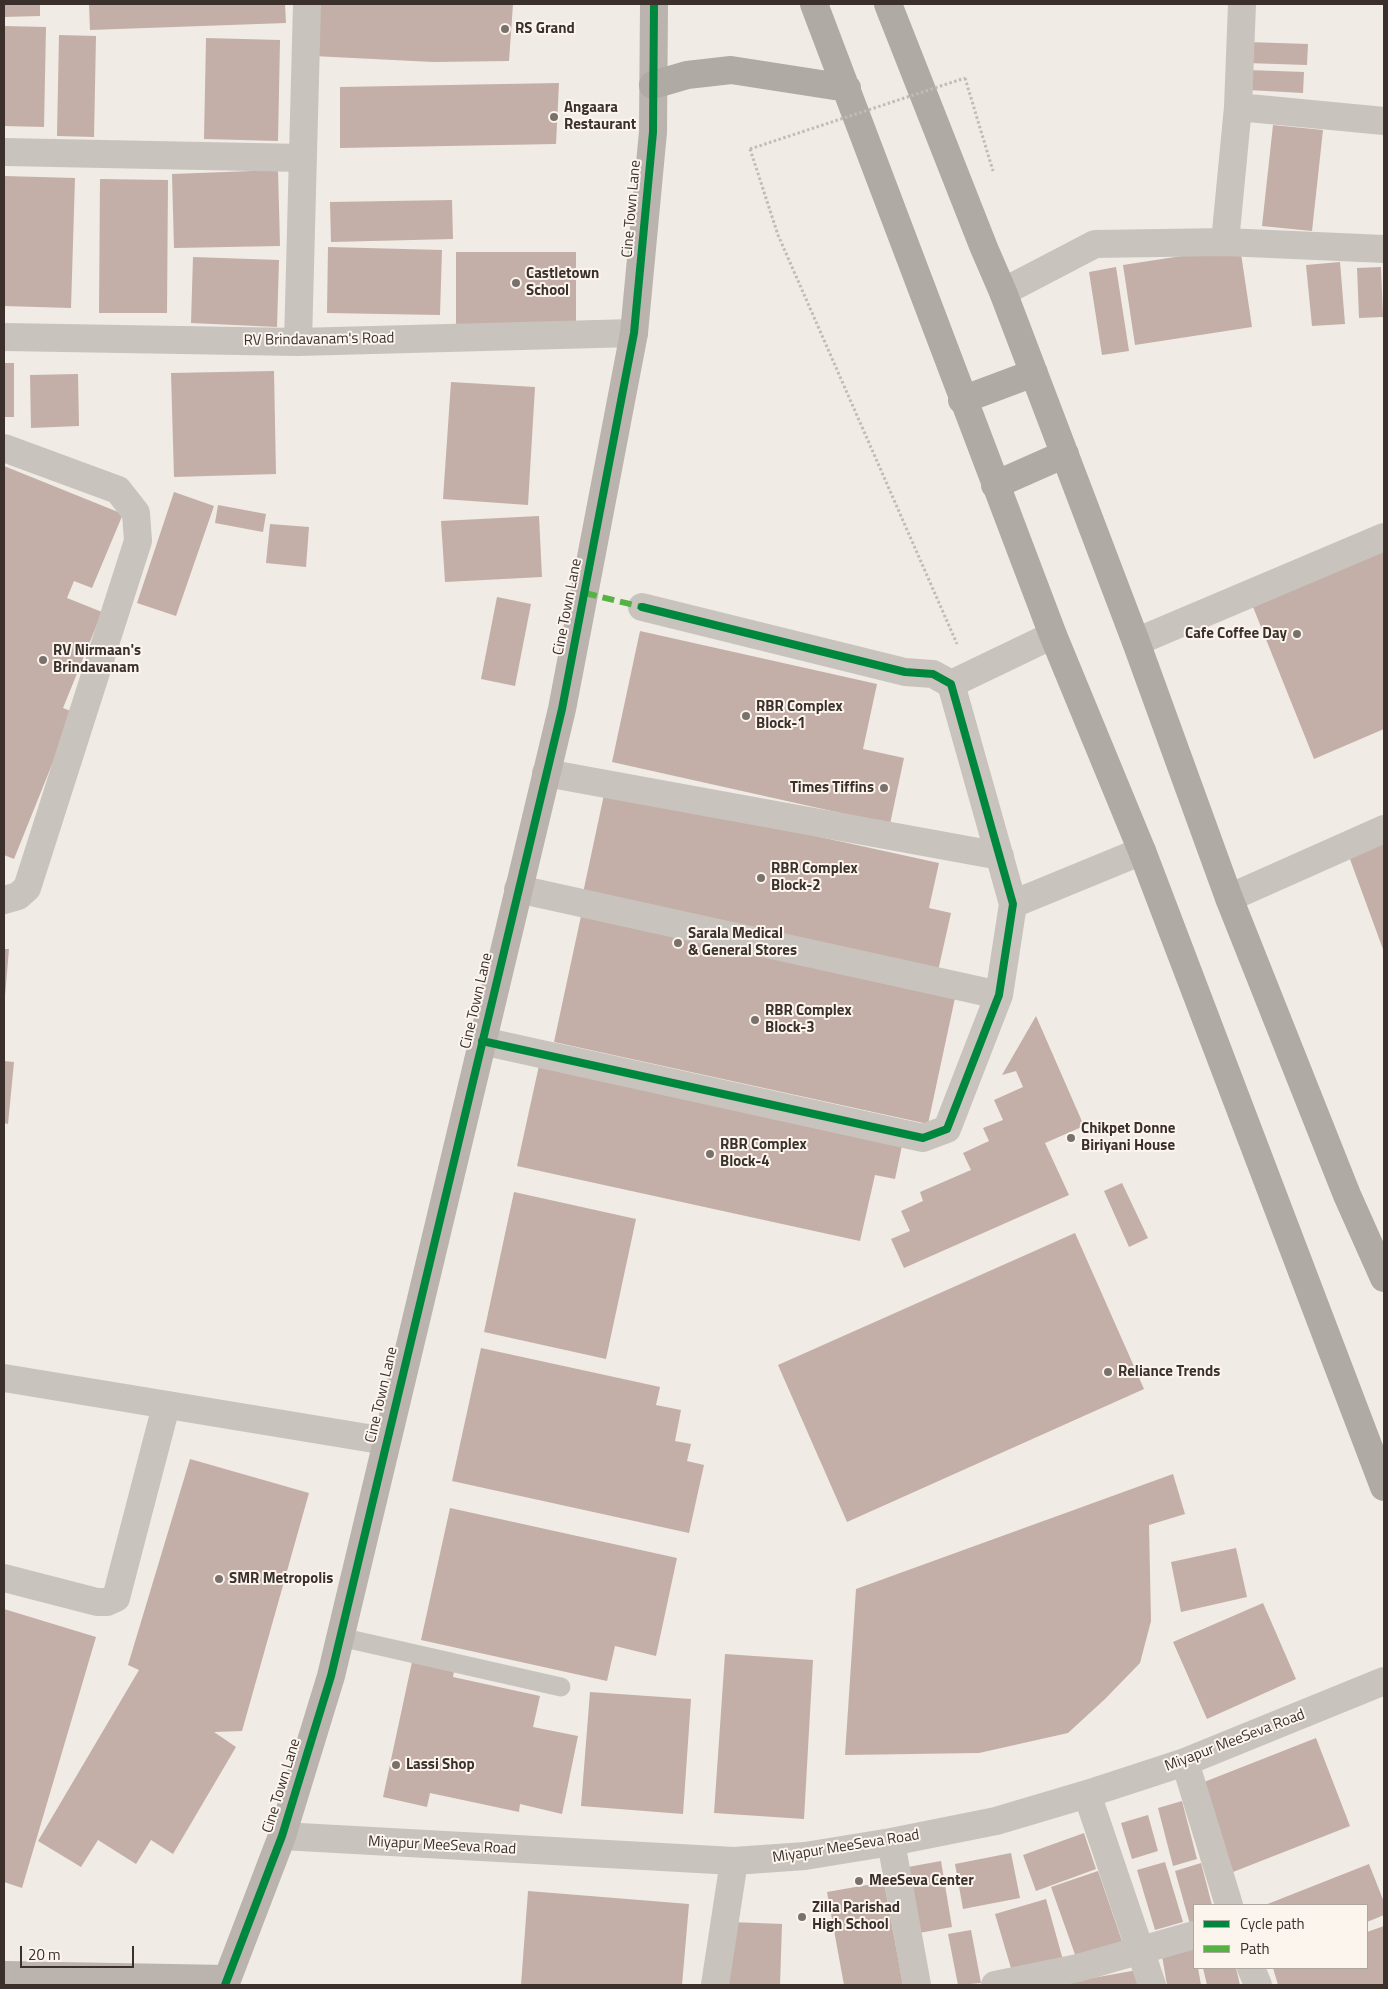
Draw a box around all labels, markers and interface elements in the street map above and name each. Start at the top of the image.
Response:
place label: RS Grand [515,20,575,38]
marker: RS Grand [499,23,511,35]
place label: Angaara Restaurant [564,99,636,134]
marker: Angaara Restaurant [548,111,560,123]
street label: Cine Town Lane [619,159,645,259]
place label: Castletown School [526,265,599,300]
marker: Castletown School [510,277,522,289]
street label: RV Brindavanam's Road [244,330,394,350]
street label: Cine Town Lane [550,557,586,657]
place label: Cafe Coffee Day [1185,625,1287,643]
marker: Cafe Coffee Day [1291,628,1303,640]
place label: RV Nirmaan's Brindavanam [53,642,141,677]
marker: RV Nirmaan's Brindavanam [37,654,49,666]
place label: RBR Complex Block-1 [756,698,843,733]
marker: RBR Complex Block-1 [740,710,752,722]
place label: Times Tiffins [790,779,874,797]
marker: Times Tiffins [878,782,890,794]
place label: RBR Complex Block-2 [771,860,858,895]
marker: RBR Complex Block-2 [755,872,767,884]
place label: Sarala Medical & General Stores [688,925,797,960]
marker: Sarala Medical & General Stores [672,937,684,949]
street label: Cine Town Lane [457,951,497,1051]
place label: RBR Complex Block-3 [765,1002,852,1037]
marker: RBR Complex Block-3 [749,1014,761,1026]
place label: Chikpet Donne Biriyani House [1081,1120,1175,1155]
marker: Chikpet Donne Biriyani House [1065,1132,1077,1144]
place label: RBR Complex Block-4 [720,1136,807,1171]
marker: RBR Complex Block-4 [704,1148,716,1160]
street label: Cine Town Lane [362,1345,402,1445]
place label: Reliance Trends [1118,1363,1220,1381]
marker: Reliance Trends [1102,1366,1114,1378]
place label: SMR Metropolis [229,1570,333,1588]
marker: SMR Metropolis [213,1573,225,1585]
street label: Miyapur MeeSeva Road [1162,1706,1308,1776]
street label: Cine Town Lane [259,1737,305,1835]
place label: Lassi Shop [406,1756,475,1774]
marker: Lassi Shop [390,1759,402,1771]
street label: Miyapur MeeSeva Road [771,1826,921,1868]
street label: Miyapur MeeSeva Road [367,1833,517,1859]
place label: MeeSeva Center [869,1872,974,1890]
marker: MeeSeva Center [853,1875,865,1887]
place label: Zilla Parishad High School [812,1899,900,1934]
legend [1193,1904,1368,1969]
marker: Zilla Parishad High School [796,1911,808,1923]
text: Cycle path [1240,1912,1305,1935]
scale bar [22,1936,136,1968]
text: Path [1240,1937,1270,1960]
text: 20 m [28,1943,61,1966]

